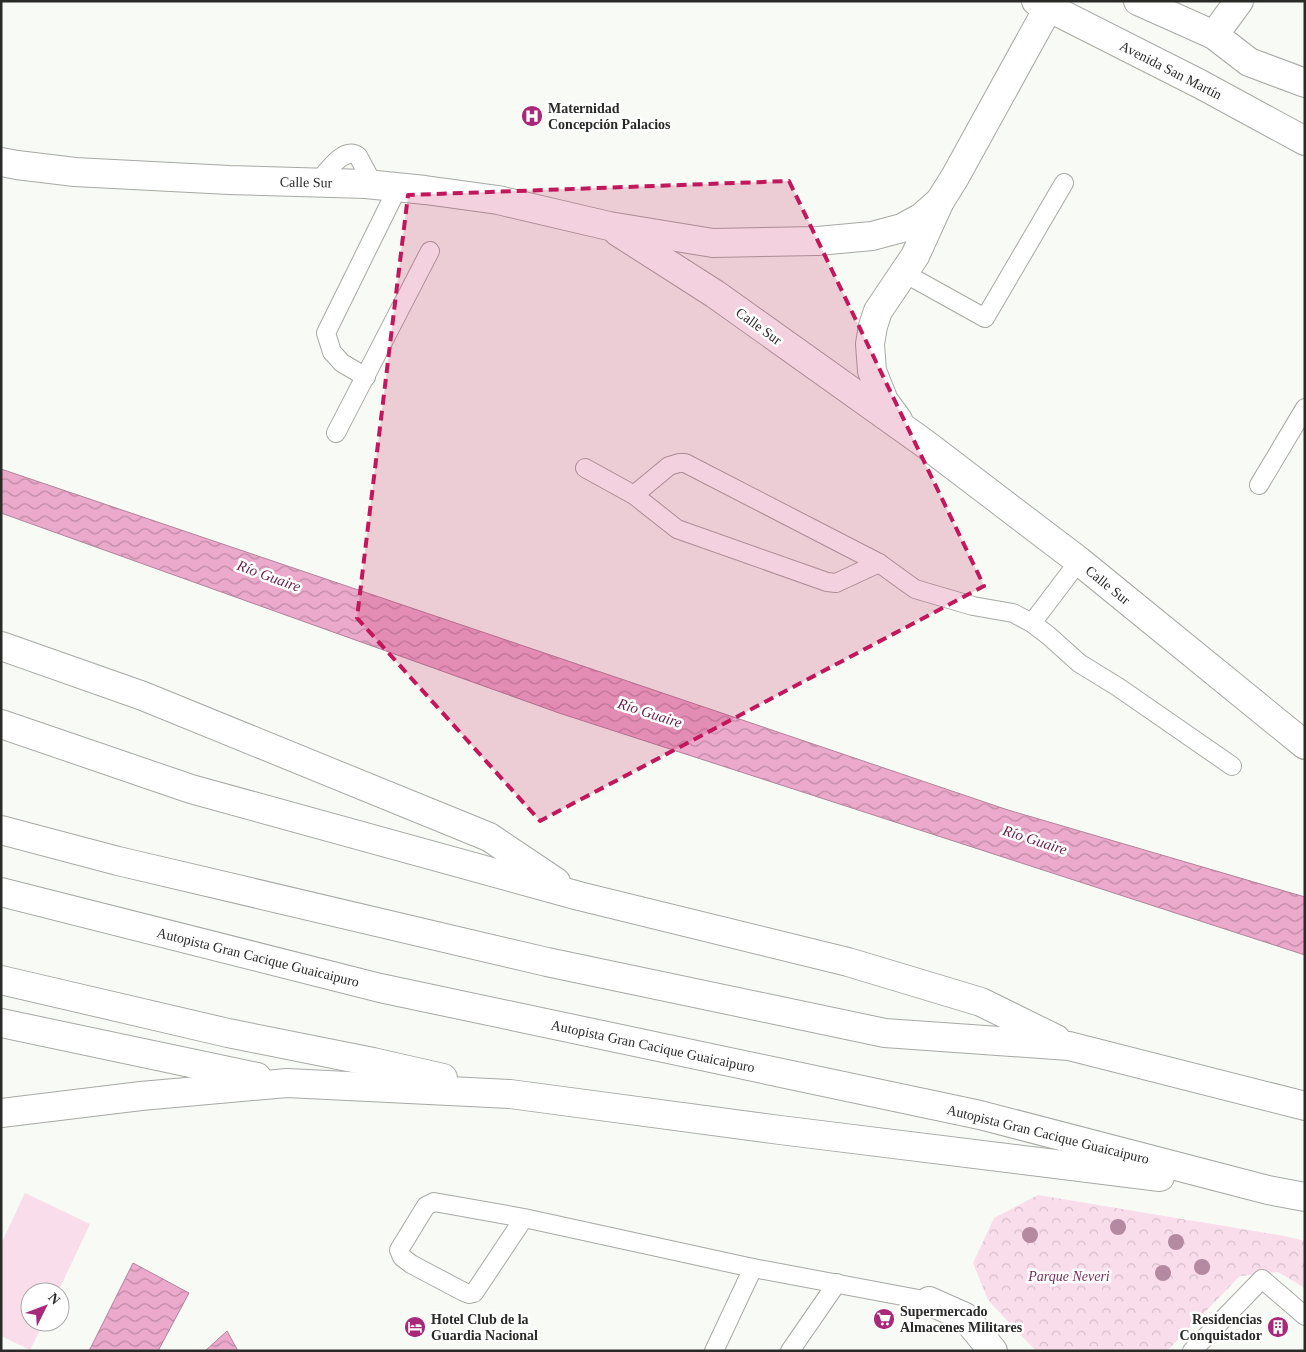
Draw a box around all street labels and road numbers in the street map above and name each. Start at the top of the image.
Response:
street label: Avenida San Martín [1117,38,1224,103]
street label: Calle Sur [280,175,333,190]
street label: Calle Sur [733,305,785,348]
street label: Calle Sur [1083,563,1133,608]
street label: Autopista Gran Cacique Guaicaipuro [155,925,361,990]
street label: Autopista Gran Cacique Guaicaipuro [550,1018,756,1075]
street label: Autopista Gran Cacique Guaicaipuro [945,1102,1151,1167]

